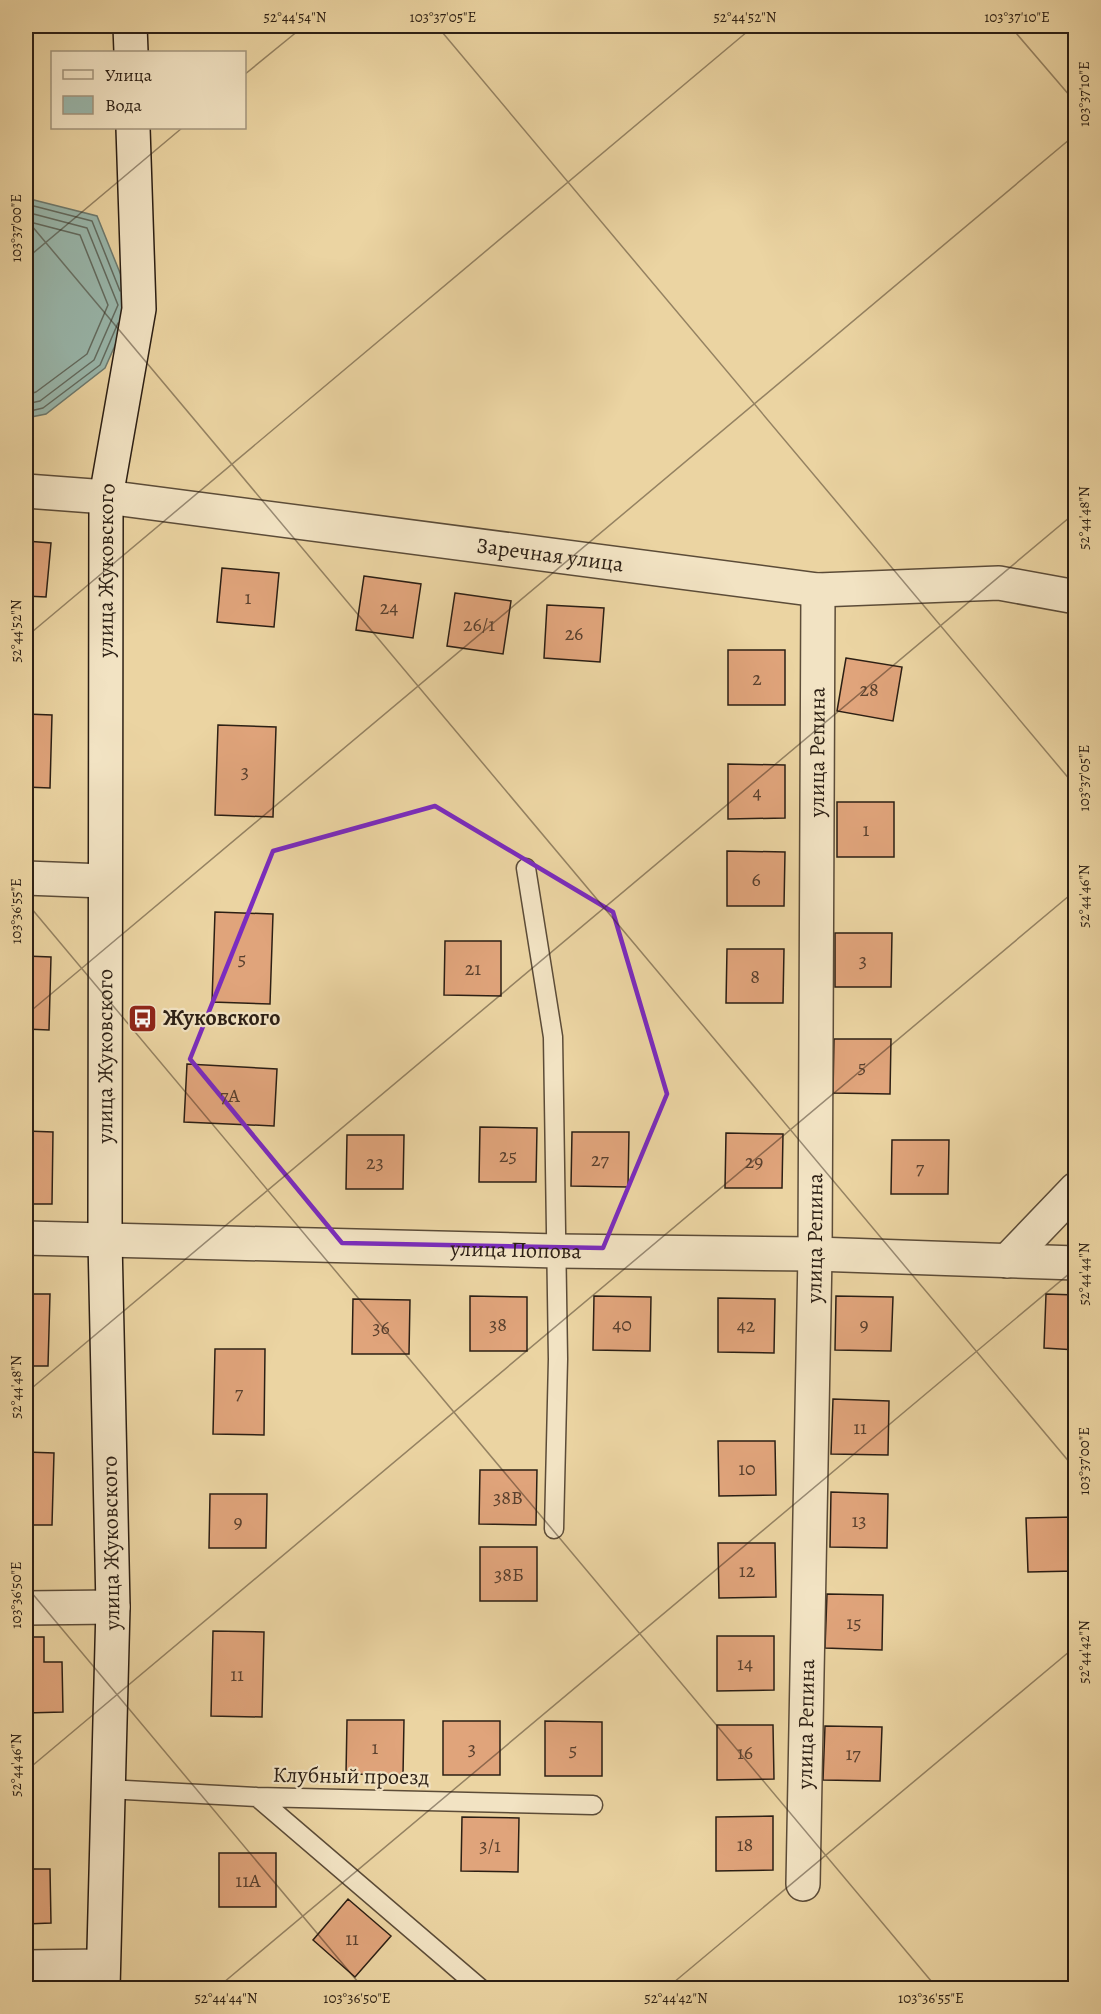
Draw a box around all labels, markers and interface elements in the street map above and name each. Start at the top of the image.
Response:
text: 52°44'54"N [264,7,327,27]
text: 103°37'05"E [410,7,476,27]
text: 52°44'52"N [713,7,777,27]
text: 103°37'10"E [984,7,1050,27]
legend [51,51,246,129]
text: 103°37'10"E [1074,61,1094,127]
text: Улица [105,63,153,87]
text: Вода [105,93,143,117]
text: 103°37'00"E [6,194,26,262]
street label: улица Жуковского [91,481,123,659]
text: 52°44'48"N [1074,486,1094,550]
street label: Заречная улица [475,531,626,580]
house number: 1 [245,584,252,611]
house number: 24 [380,594,398,621]
text: 52°44'52"N [6,599,26,663]
house number: 26/1 [463,611,495,638]
house number: 26 [565,620,583,647]
house number: 2 [752,665,762,692]
house number: 28 [859,676,879,703]
street label: улица Репина [802,686,833,818]
text: 103°37'05"E [1074,745,1094,811]
house number: 3 [241,758,249,785]
house number: 4 [752,779,762,806]
house number: 1 [863,816,870,843]
text: 52°44'46"N [1074,864,1094,928]
house number: 6 [751,866,761,893]
text: 103°36'55"E [6,878,26,944]
house number: 5 [238,945,246,972]
house number: 3 [859,947,867,974]
house number: 21 [465,955,481,982]
house number: 8 [750,963,760,990]
street label: улица Жуковского [90,969,120,1145]
bus stop icon: Жуковского [126,1002,158,1034]
place label: Жуковского [163,1003,280,1033]
house number: 5 [858,1053,866,1080]
house number: 7А [220,1082,240,1109]
house number: 25 [499,1142,517,1169]
house number: 27 [591,1146,610,1173]
house number: 29 [745,1148,763,1175]
house number: 23 [366,1149,384,1176]
house number: 7 [916,1154,925,1181]
street label: улица Репина [799,1172,830,1304]
street label: улица Попова [449,1233,582,1266]
text: 52°44'44"N [1074,1242,1094,1306]
house number: 38 [489,1311,507,1338]
house number: 40 [612,1311,632,1338]
house number: 9 [859,1311,869,1338]
house number: 42 [737,1312,756,1339]
house number: 36 [372,1314,390,1341]
text: 52°44'48"N [6,1355,26,1419]
house number: 7 [235,1379,244,1406]
house number: 11 [853,1414,867,1441]
text: 103°37'00"E [1074,1427,1094,1495]
house number: 10 [738,1455,756,1482]
street label: улица Жуковского [94,1456,128,1631]
house number: 38В [493,1484,523,1511]
house number: 13 [851,1507,867,1534]
house number: 9 [233,1508,243,1535]
house number: 12 [739,1557,756,1584]
text: 103°36'50"E [6,1561,26,1629]
house number: 38Б [494,1561,524,1588]
house number: 15 [846,1609,862,1636]
text: 52°44'42"N [1074,1620,1094,1684]
house number: 14 [737,1650,753,1677]
street label: улица Репина [790,1658,822,1790]
house number: 11 [230,1661,244,1688]
text: 52°44'46"N [6,1733,26,1797]
house number: 1 [372,1734,379,1761]
house number: 3 [468,1735,476,1762]
house number: 5 [569,1736,577,1763]
house number: 16 [737,1739,753,1766]
house number: 17 [845,1740,861,1767]
street label: Клубный проезд [272,1760,430,1792]
house number: 18 [737,1831,753,1858]
house number: 3/1 [479,1832,501,1859]
house number: 11А [235,1867,261,1894]
house number: 11 [345,1925,359,1952]
text: 52°44'44"N [194,1988,258,2008]
text: 103°36'50"E [323,1988,391,2008]
text: 52°44'42"N [644,1988,708,2008]
text: 103°36'55"E [898,1988,964,2008]

